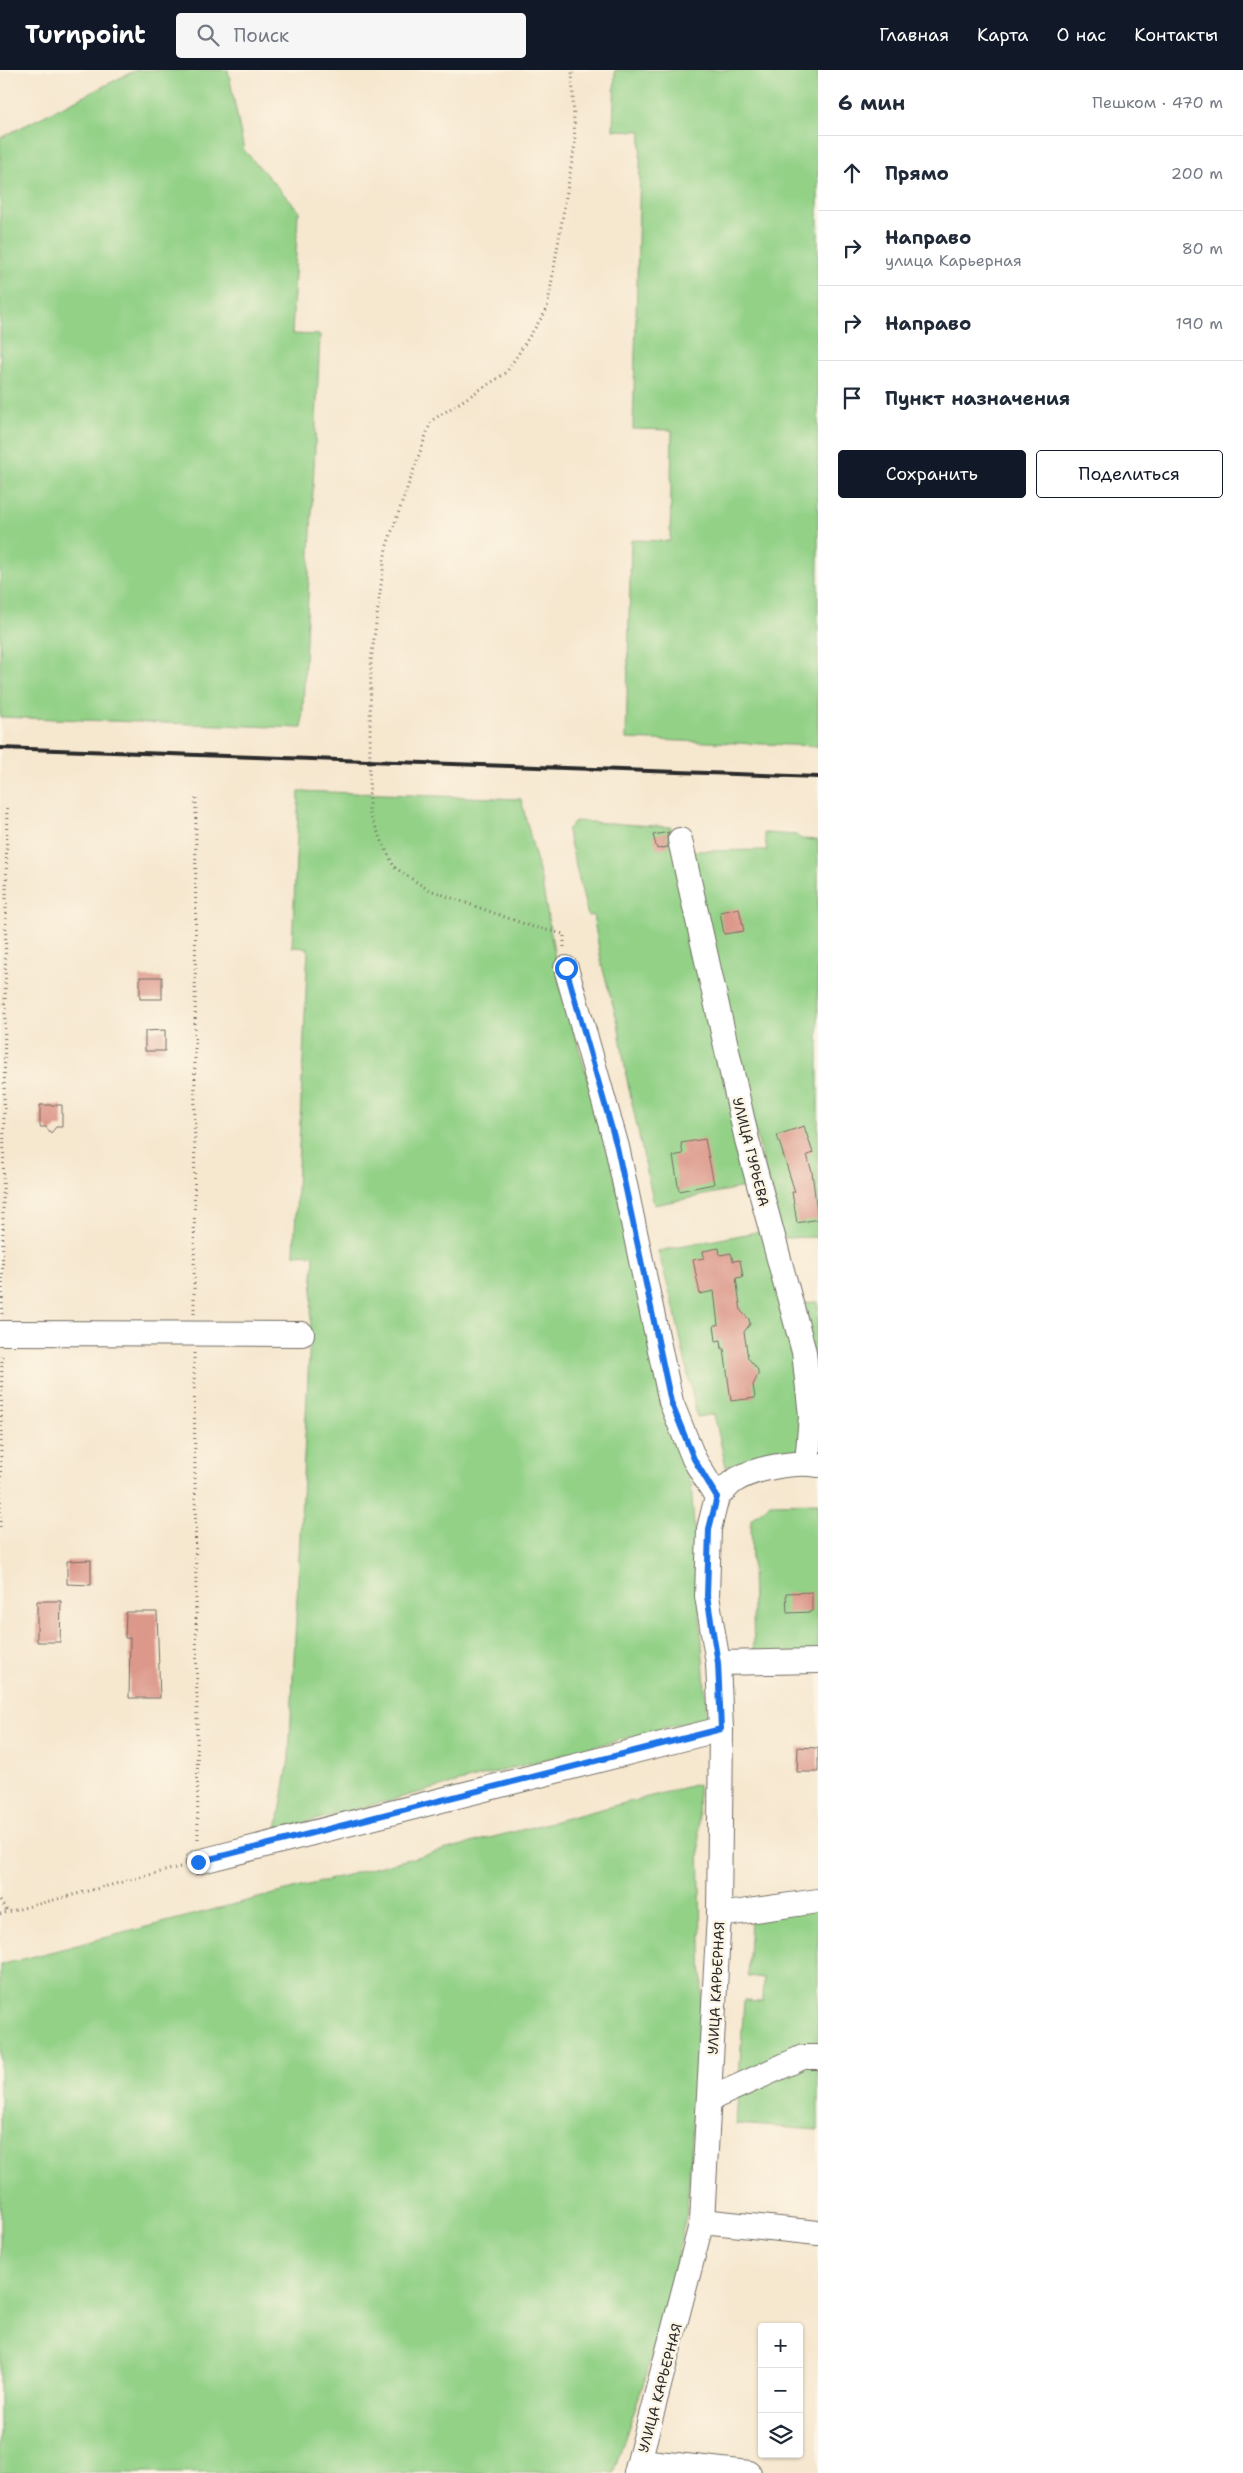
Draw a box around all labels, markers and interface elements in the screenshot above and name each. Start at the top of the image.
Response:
search box [176,13,526,58]
text: Turnpoint [25,19,146,51]
icon: search [194,21,222,49]
text: Поиск [234,23,289,48]
text: Главная [879,23,949,47]
text: Карта [977,23,1029,47]
text: О нас [1057,23,1106,47]
text: Контакты [1134,23,1218,47]
text: 6 мин [838,89,905,117]
text: Пешком · 470 m [1092,92,1223,113]
icon: ahead [838,159,866,187]
text: Прямо [885,161,949,186]
text: 200 m [1171,163,1223,184]
text: Направо [885,225,971,250]
icon: right [838,234,866,262]
text: 80 m [1182,238,1223,259]
text: улица Карьерная [885,250,1022,271]
icon: right [838,309,866,337]
text: Направо [885,311,971,336]
text: 190 m [1176,313,1223,334]
icon: arrive [838,384,866,412]
text: Пункт назначения [885,386,1070,411]
button: Сохранить [838,450,1026,498]
button: Поделиться [1036,450,1223,498]
route start [555,957,578,980]
street label: УЛИЦА ГУРЬЕВА [729,1096,773,1208]
route end [187,1851,210,1874]
street label: УЛИЦА КАРЬЕРНАЯ [704,1921,728,2055]
street label: УЛИЦА КАРЬЕРНАЯ [634,2321,686,2455]
map controls [758,2323,803,2458]
button: + [758,2323,803,2368]
button: − [758,2368,803,2413]
button: layers [758,2413,803,2458]

